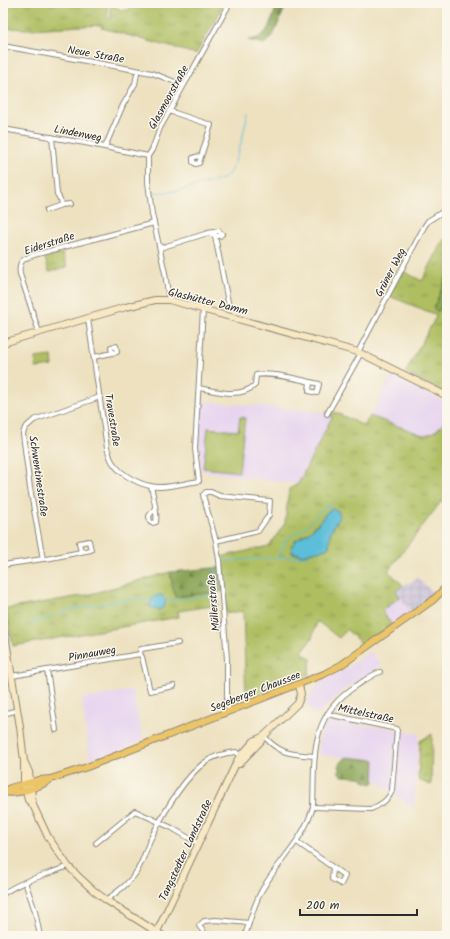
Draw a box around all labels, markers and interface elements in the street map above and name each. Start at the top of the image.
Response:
street label: Neue Straße [66,41,126,69]
street label: Glasmoorstraße [144,62,194,133]
street label: Lindenweg [52,121,103,147]
street label: Eiderstraße [22,227,77,261]
street label: Grüner Weg [370,245,411,300]
street label: Glashütter Damm [166,283,250,321]
street label: Travestraße [99,392,125,448]
street label: Schwentinestraße [23,434,53,518]
street label: Müllerstraße [203,574,225,632]
street label: Pinnauweg [67,641,118,667]
street label: Segeberger Chaussee [207,666,303,717]
street label: Mittelstraße [336,699,395,729]
street label: Tangstedter Landstraße [154,797,217,904]
scale bar [300,891,417,917]
text: 200 m [306,896,340,915]

